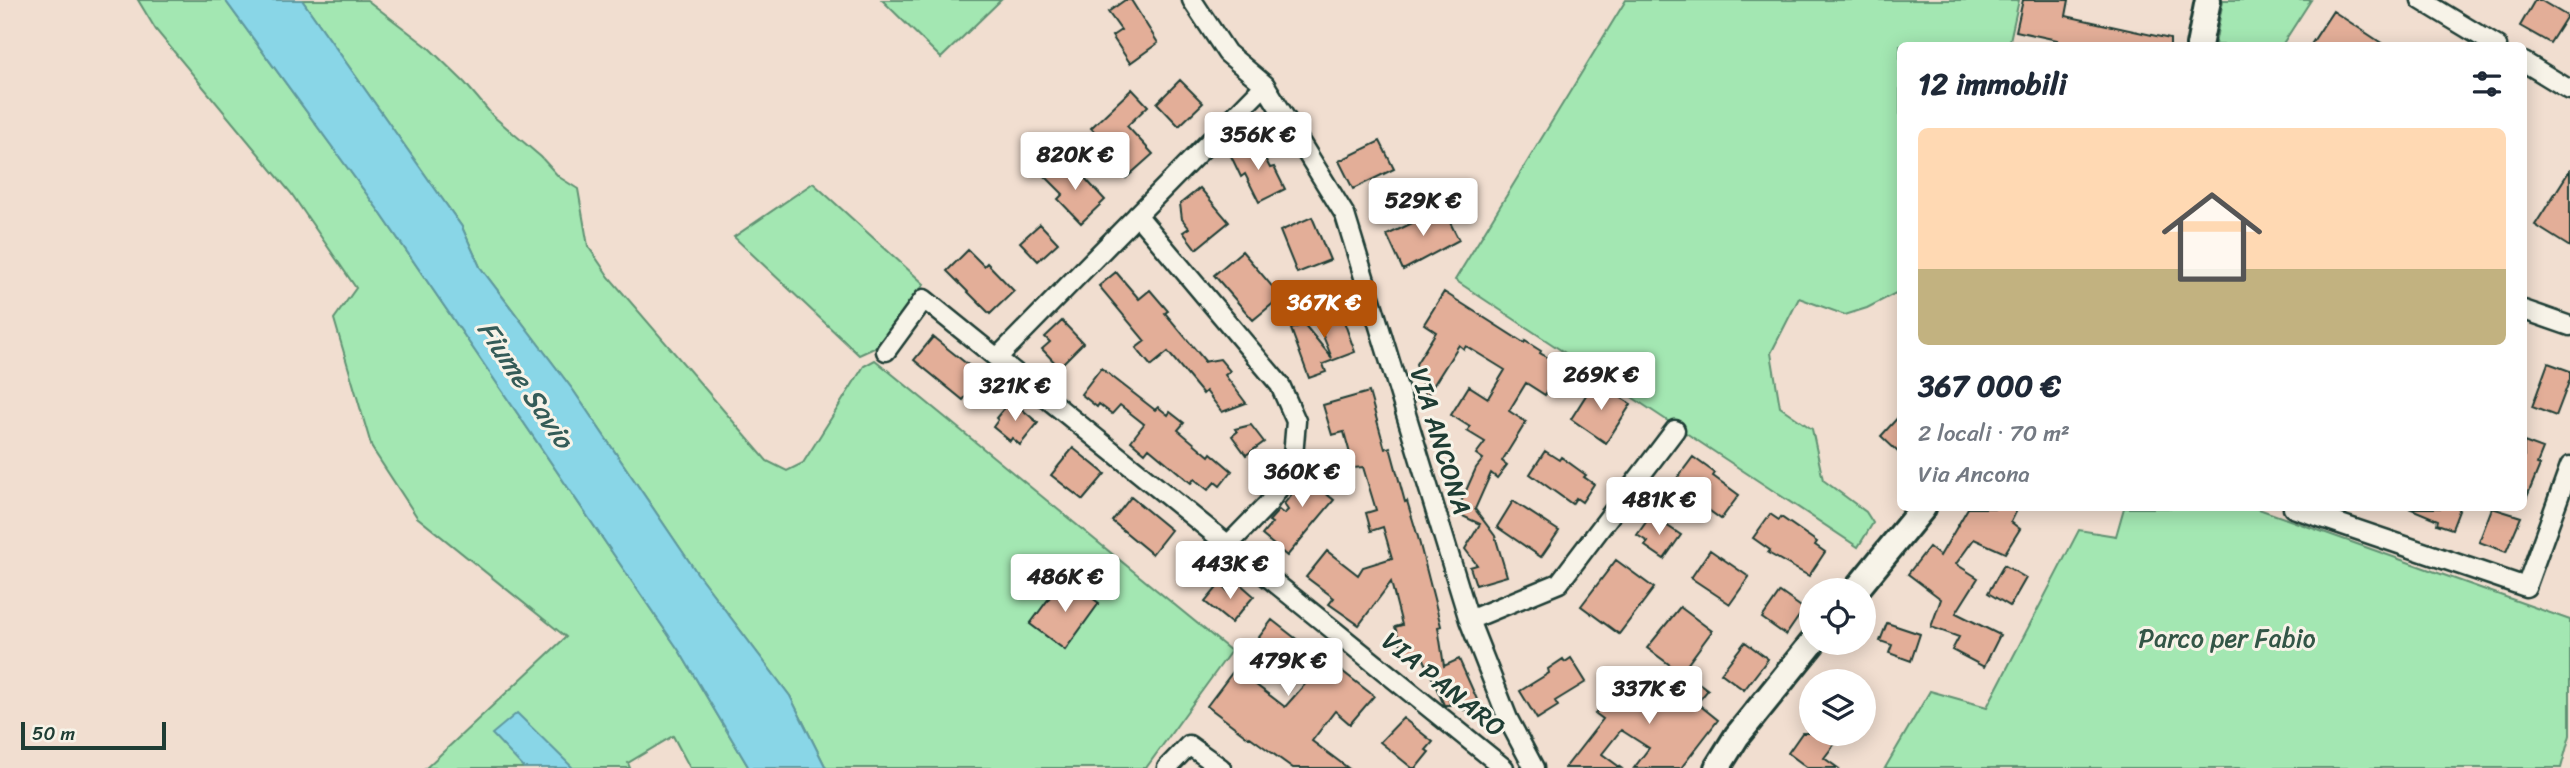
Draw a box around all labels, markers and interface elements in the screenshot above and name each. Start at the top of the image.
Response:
text: 12 immobili [1918,57,2067,111]
icon: filters [2468,65,2506,103]
pin: 356K € [1201,113,1315,172]
text: 356K € [1221,114,1295,155]
pin: 820K € [1018,132,1132,192]
text: 820K € [1037,134,1113,175]
icon: home [2149,174,2275,300]
pin: 529K € [1366,178,1480,238]
text: 529K € [1385,180,1461,221]
pin: 367K € [1267,280,1381,340]
text: 367K € [1287,282,1361,323]
water label: Fiume Savio [464,310,588,460]
pin: 269K € [1544,352,1658,412]
text: 269K € [1563,354,1639,395]
text: 367 000 € [1918,359,2061,413]
street label: VIA ANCONA [1397,362,1485,520]
pin: 321K € [958,364,1072,423]
text: 321K € [979,365,1051,406]
text: 2 locali · 70 m² [1918,413,2070,454]
pin: 360K € [1245,449,1359,509]
text: 360K € [1264,451,1340,492]
text: Via Ancona [1918,454,2030,495]
pin: 481K € [1602,477,1716,537]
text: 481K € [1622,479,1696,520]
pin: 443K € [1173,542,1287,601]
text: 443K € [1192,543,1268,584]
pin: 486K € [1008,554,1122,614]
text: 486K € [1027,556,1103,597]
map controls [1799,578,1876,746]
button: locate [1799,578,1876,655]
park label: Parco per Fabio [2138,615,2316,661]
street label: VIA PANARO [1371,619,1517,749]
pin: 479K € [1231,638,1345,698]
text: 479K € [1250,640,1326,681]
pin: 337K € [1592,666,1706,726]
text: 337K € [1612,668,1686,709]
button: layers [1799,669,1876,746]
text: 50 m [32,717,75,750]
scale bar [21,719,166,751]

